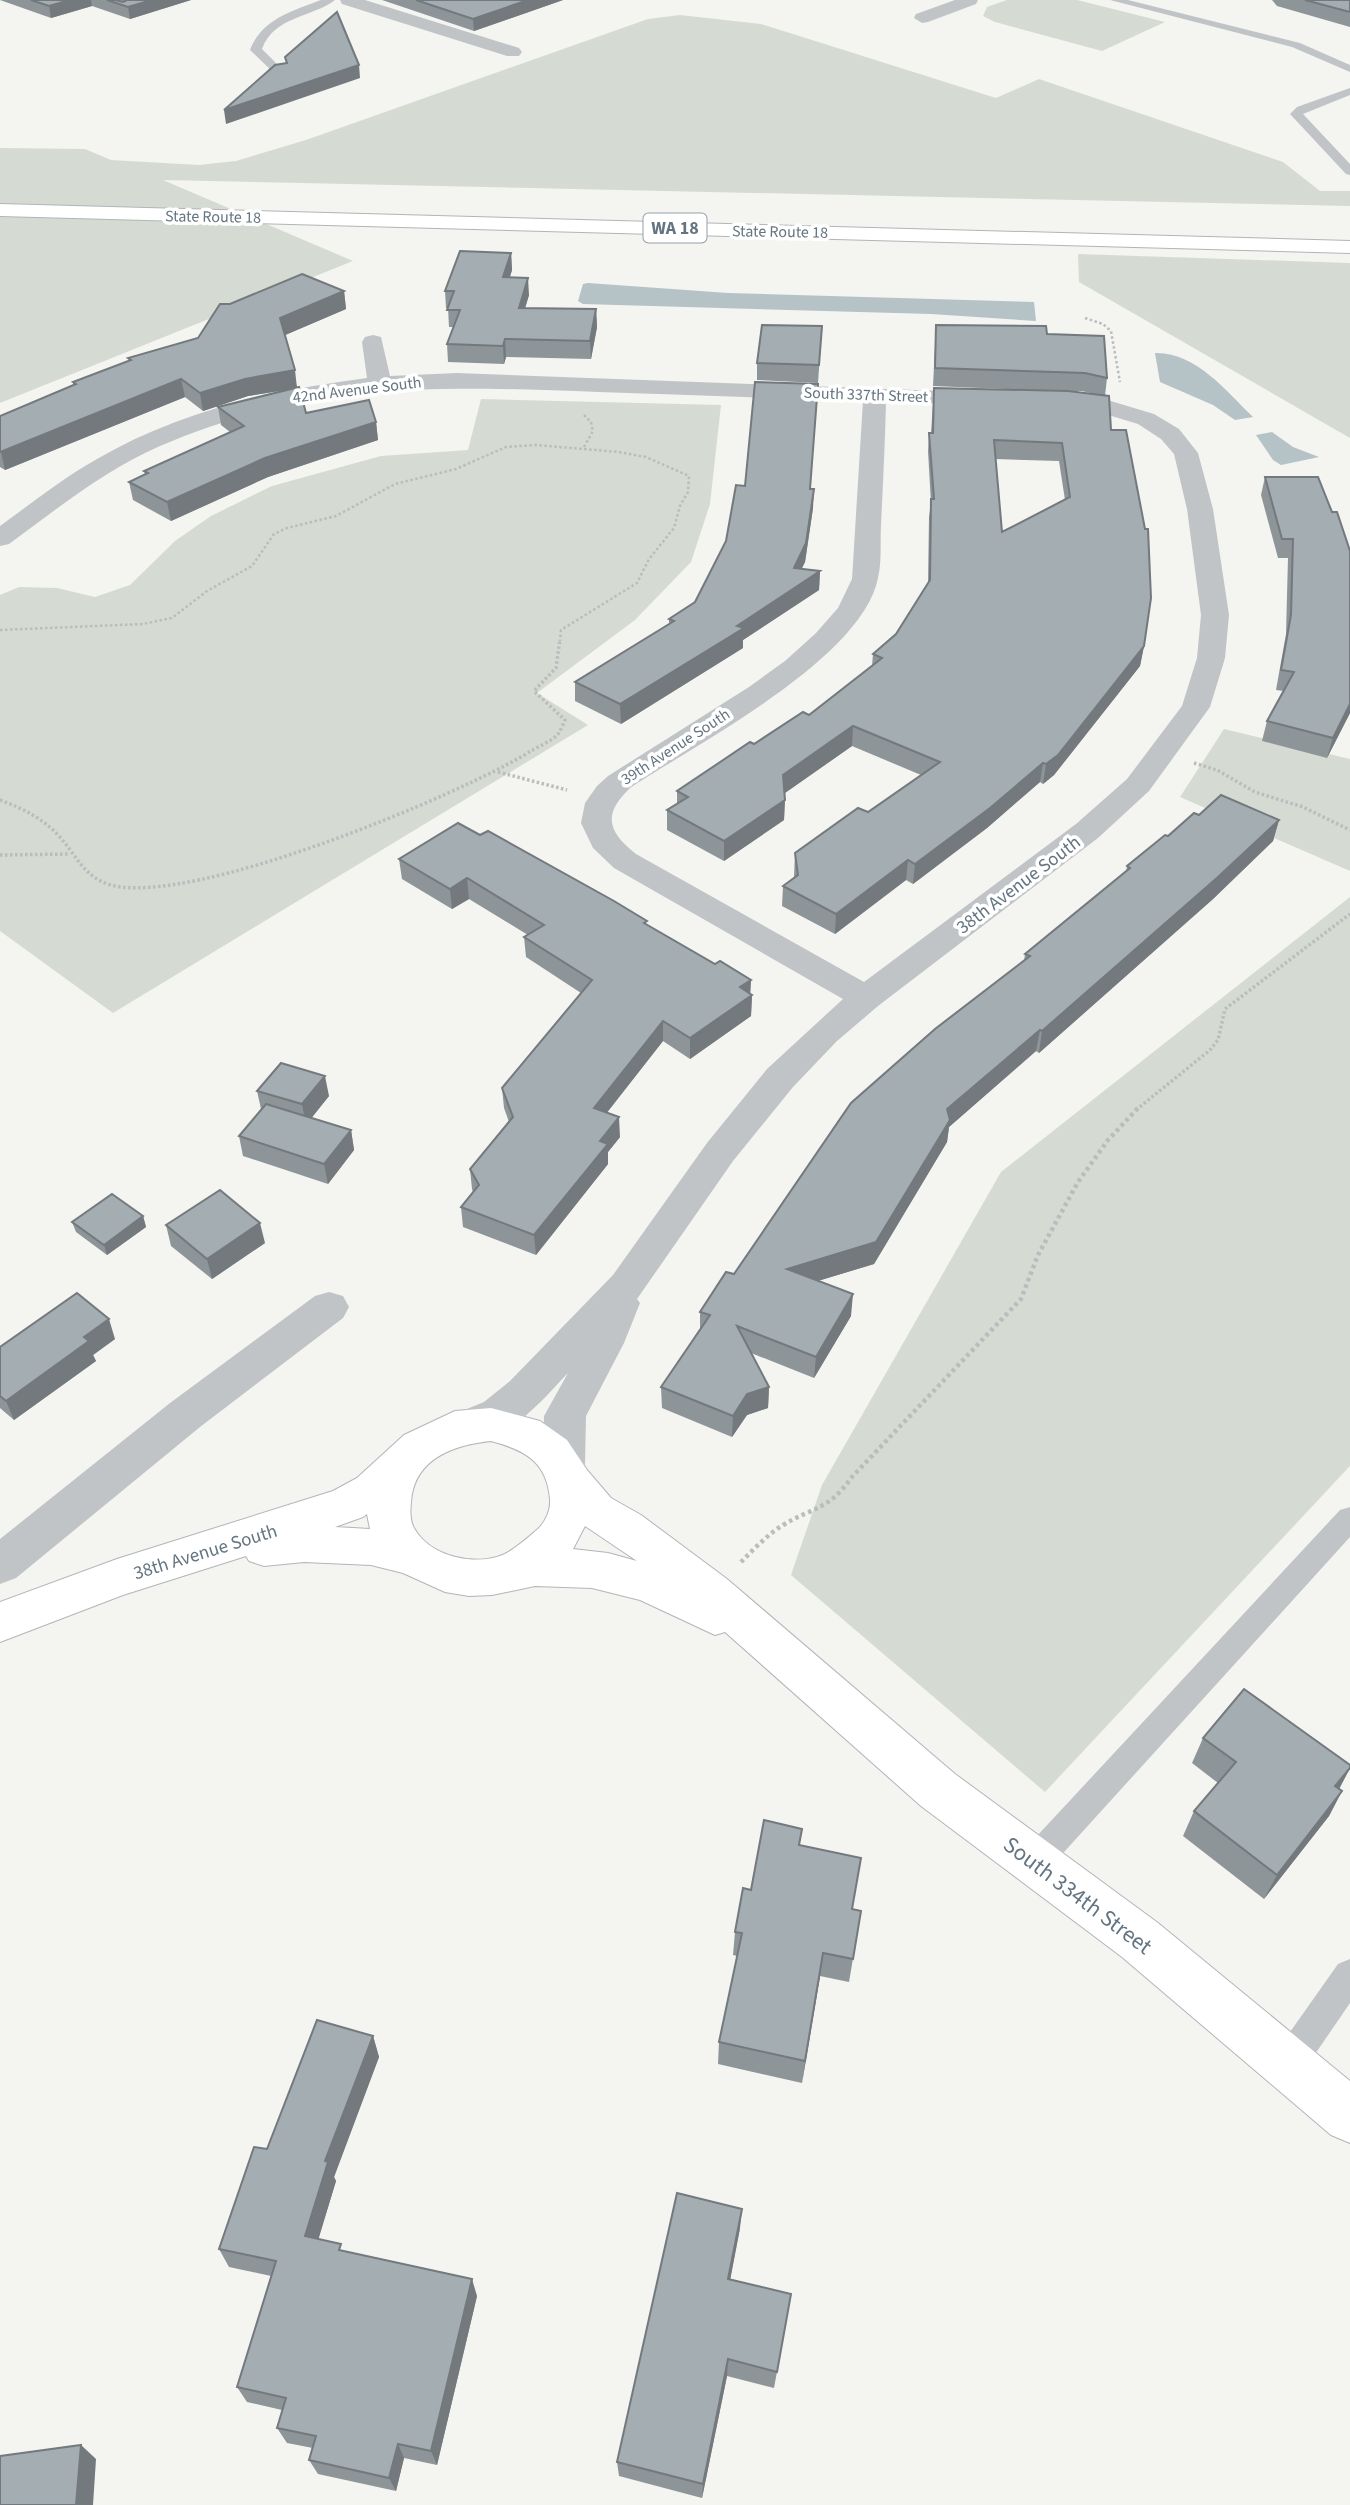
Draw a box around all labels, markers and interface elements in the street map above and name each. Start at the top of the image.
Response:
street label: State Route 18 [165,205,261,229]
road number: WA 18 [644,213,706,242]
street label: State Route 18 [732,220,828,244]
street label: 42nd Avenue South [292,371,423,409]
street label: South 337th Street [803,382,929,408]
street label: 39th Avenue South [617,703,734,790]
street label: 38th Avenue South [951,829,1087,941]
street label: 38th Avenue South [130,1518,281,1587]
street label: South 334th Street [996,1828,1159,1963]

